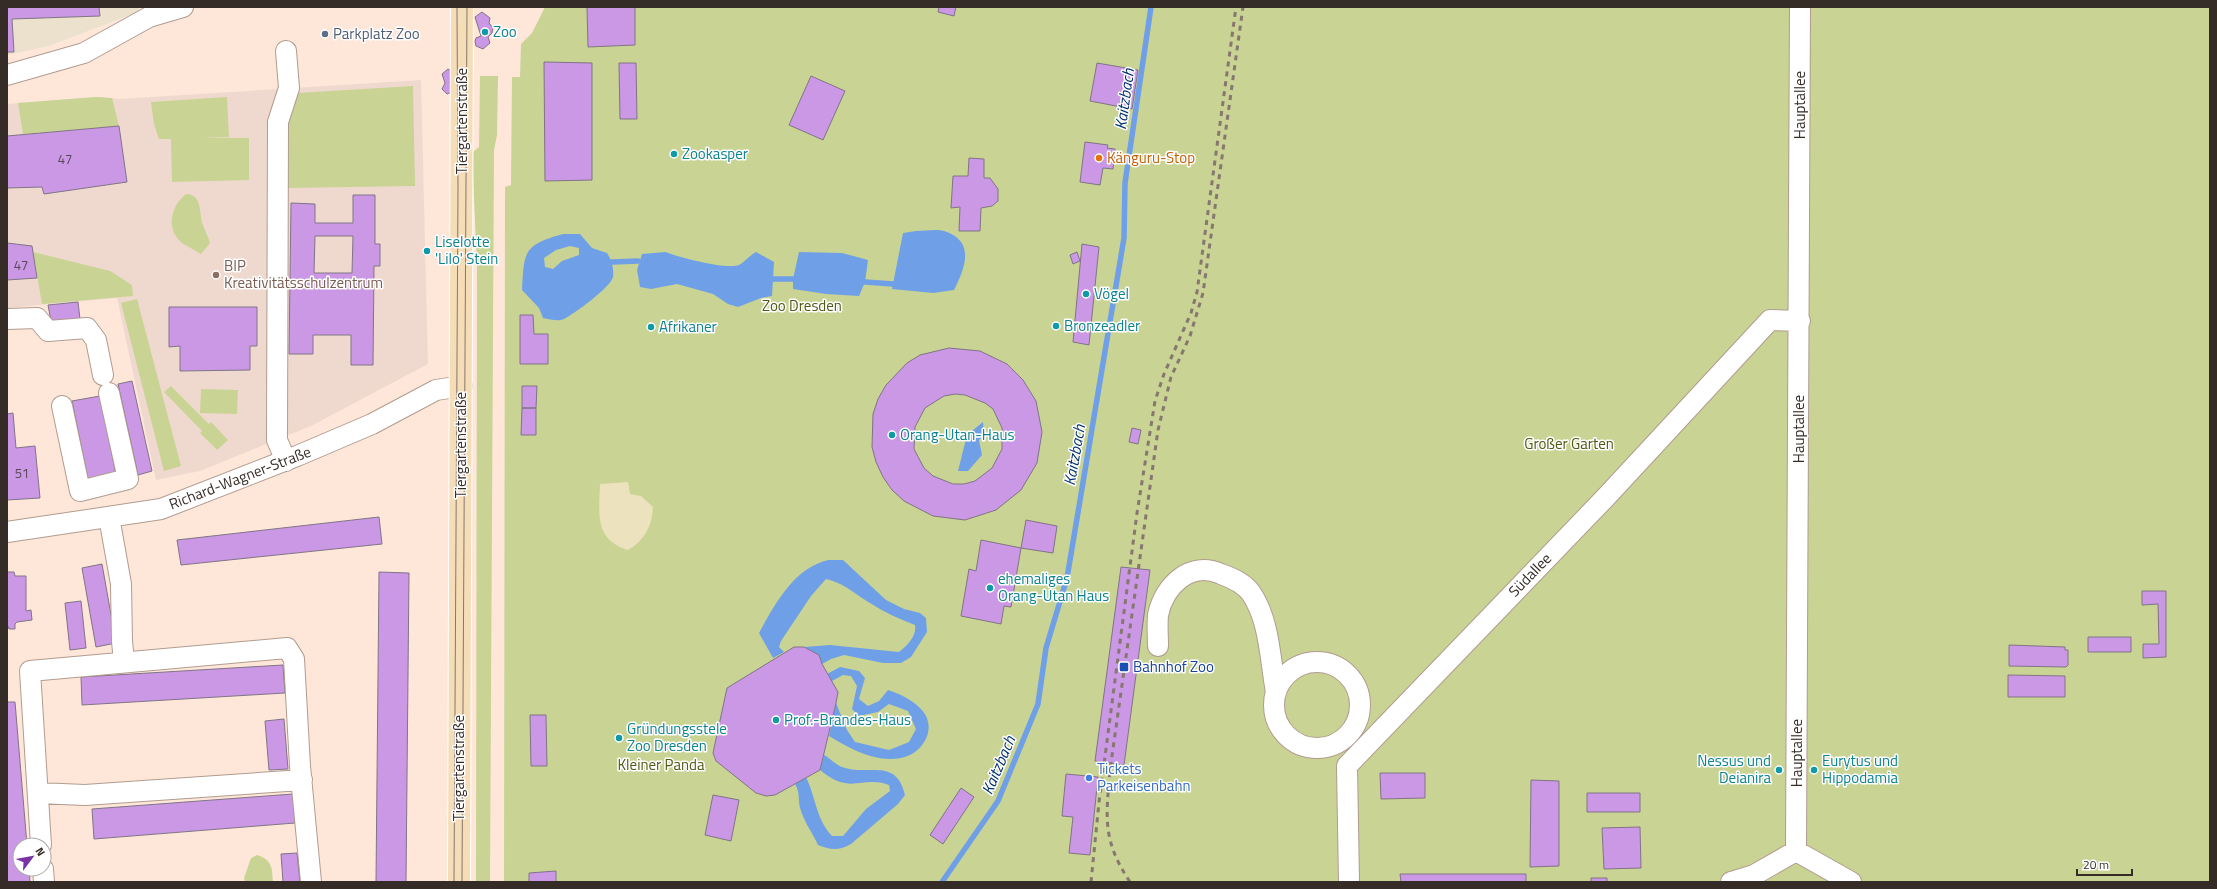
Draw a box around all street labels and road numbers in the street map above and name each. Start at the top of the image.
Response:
street label: Tiergartenstraße [450,68,473,174]
street label: Hauptallee [1788,71,1811,139]
street label: Tiergartenstraße [449,392,472,498]
street label: Hauptallee [1787,395,1810,463]
street label: Richard-Wagner-Straße [165,440,314,515]
street label: Südallee [1503,547,1557,602]
street label: Tiergartenstraße [447,715,470,821]
street label: Hauptallee [1785,719,1808,787]

